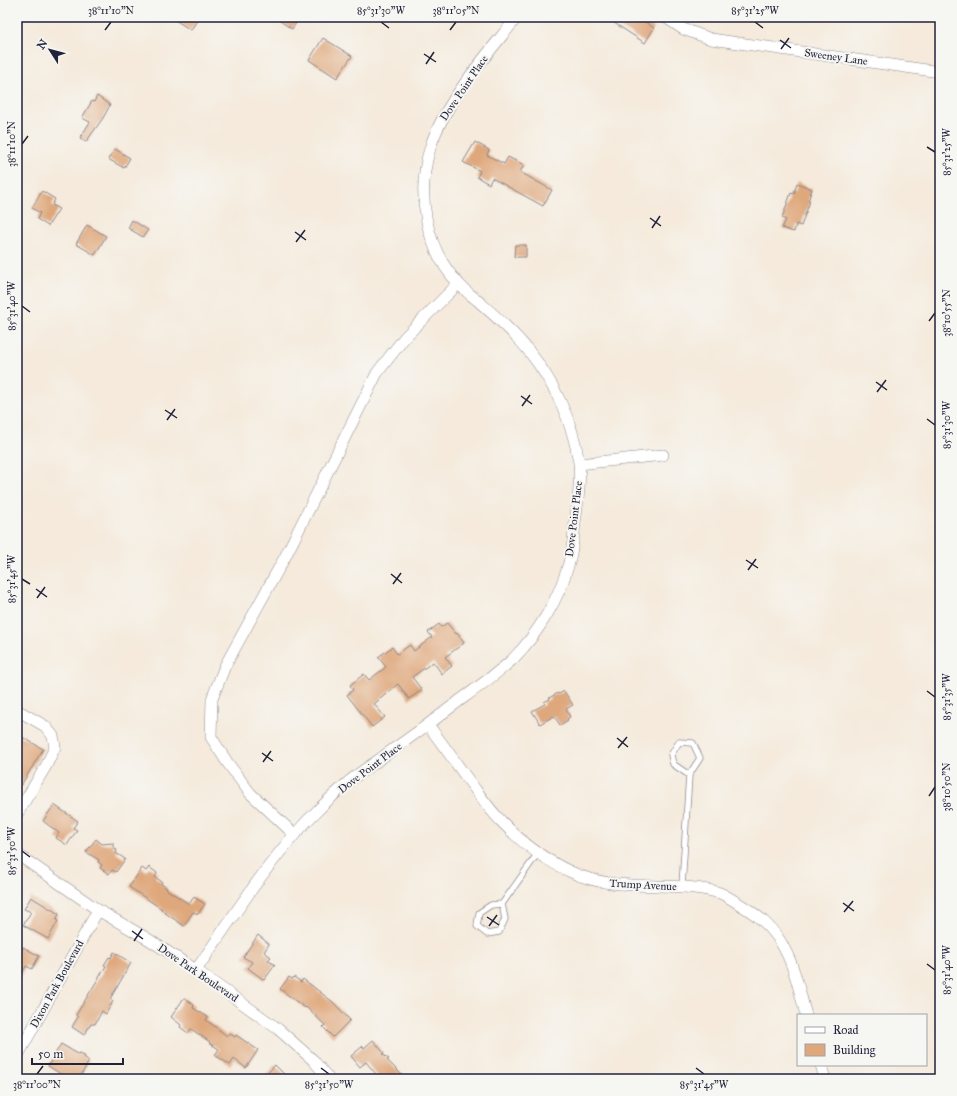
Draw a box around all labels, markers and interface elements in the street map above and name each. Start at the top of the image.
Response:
text: 38°11'10"N [88,5,135,17]
text: 85°31'30"W [357,5,406,17]
text: 38°11'05"N [433,5,480,17]
text: 85°31'25"W [731,5,779,17]
north arrow [30,30,70,70]
text: N [34,36,51,52]
street label: Sweeney Lane [803,46,869,68]
street label: Dove Point Place [437,52,491,123]
text: 38°11'10"N [6,120,18,167]
text: 85°31'25"W [941,128,953,176]
text: 85°31'40"W [6,281,18,331]
text: 38°10'55"N [941,289,953,337]
text: 85°31'30"W [941,400,953,449]
street label: Dove Point Place [563,480,585,558]
text: 85°31'45"W [6,554,18,603]
text: 85°31'35"W [941,673,953,720]
street label: Dove Point Place [336,740,405,796]
text: 38°10'50"N [941,762,953,811]
text: 85°31'50"W [6,826,18,875]
street label: Trump Avenue [609,877,677,893]
street label: Dixon Park Boulevard [27,937,87,1030]
street label: Dove Park Boulevard [155,941,241,1005]
text: 85°31'40"W [941,945,953,995]
legend [797,1014,927,1066]
text: Road [833,1023,859,1037]
scale bar [32,1040,123,1066]
text: Building [833,1043,876,1058]
text: 50 m [38,1047,63,1061]
text: 38°11'00"N [13,1079,62,1091]
text: 85°31'50"W [305,1079,354,1091]
text: 85°31'45"W [680,1079,729,1091]

